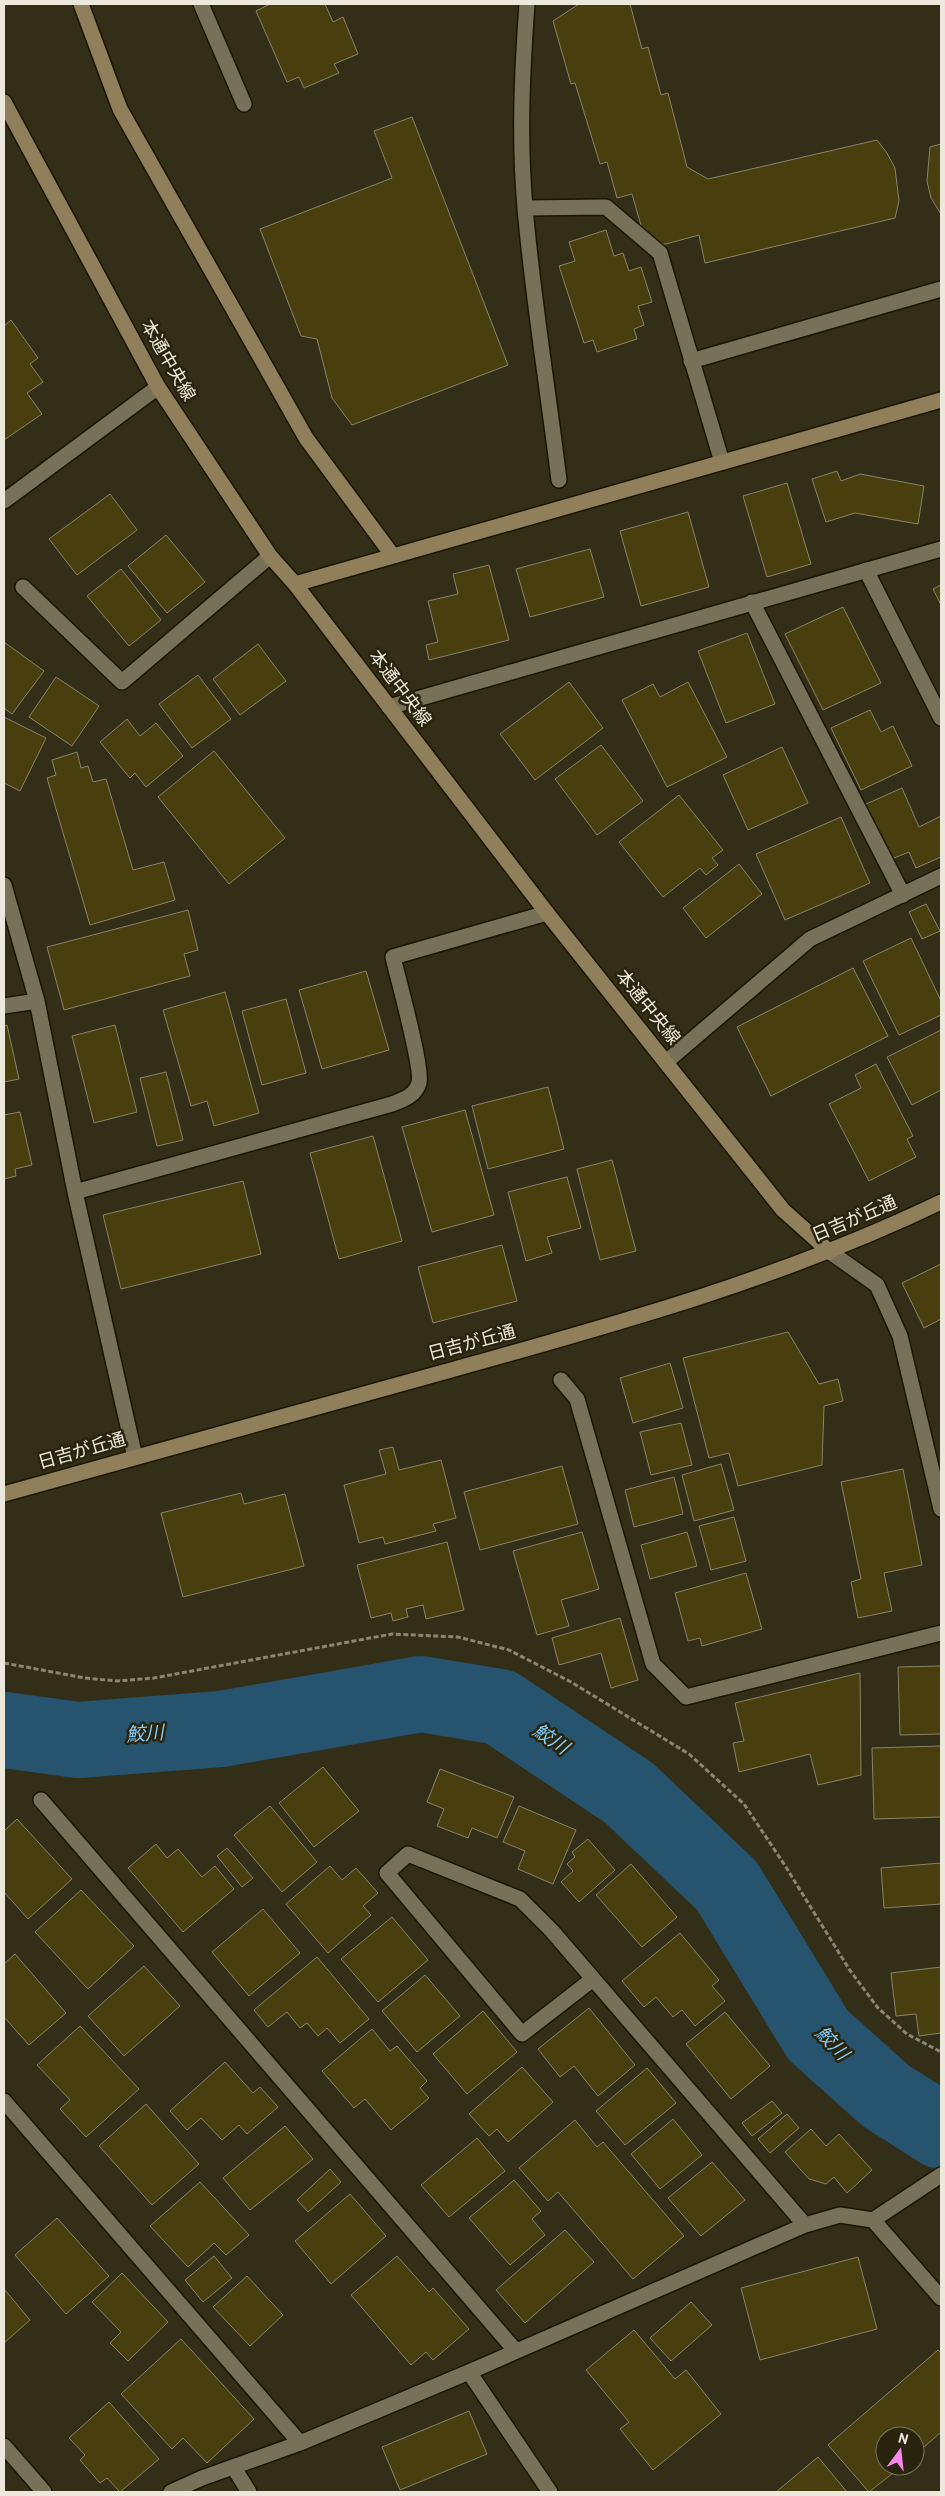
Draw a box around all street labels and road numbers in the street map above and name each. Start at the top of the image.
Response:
street label: 本通中央線 [135,316,199,406]
street label: 本通中央線 [363,646,435,732]
street label: 本通中央線 [610,966,684,1050]
street label: 日吉が丘通 [809,1192,901,1248]
street label: 日吉が丘通 [426,1321,518,1367]
street label: 日吉が丘通 [36,1429,128,1475]

